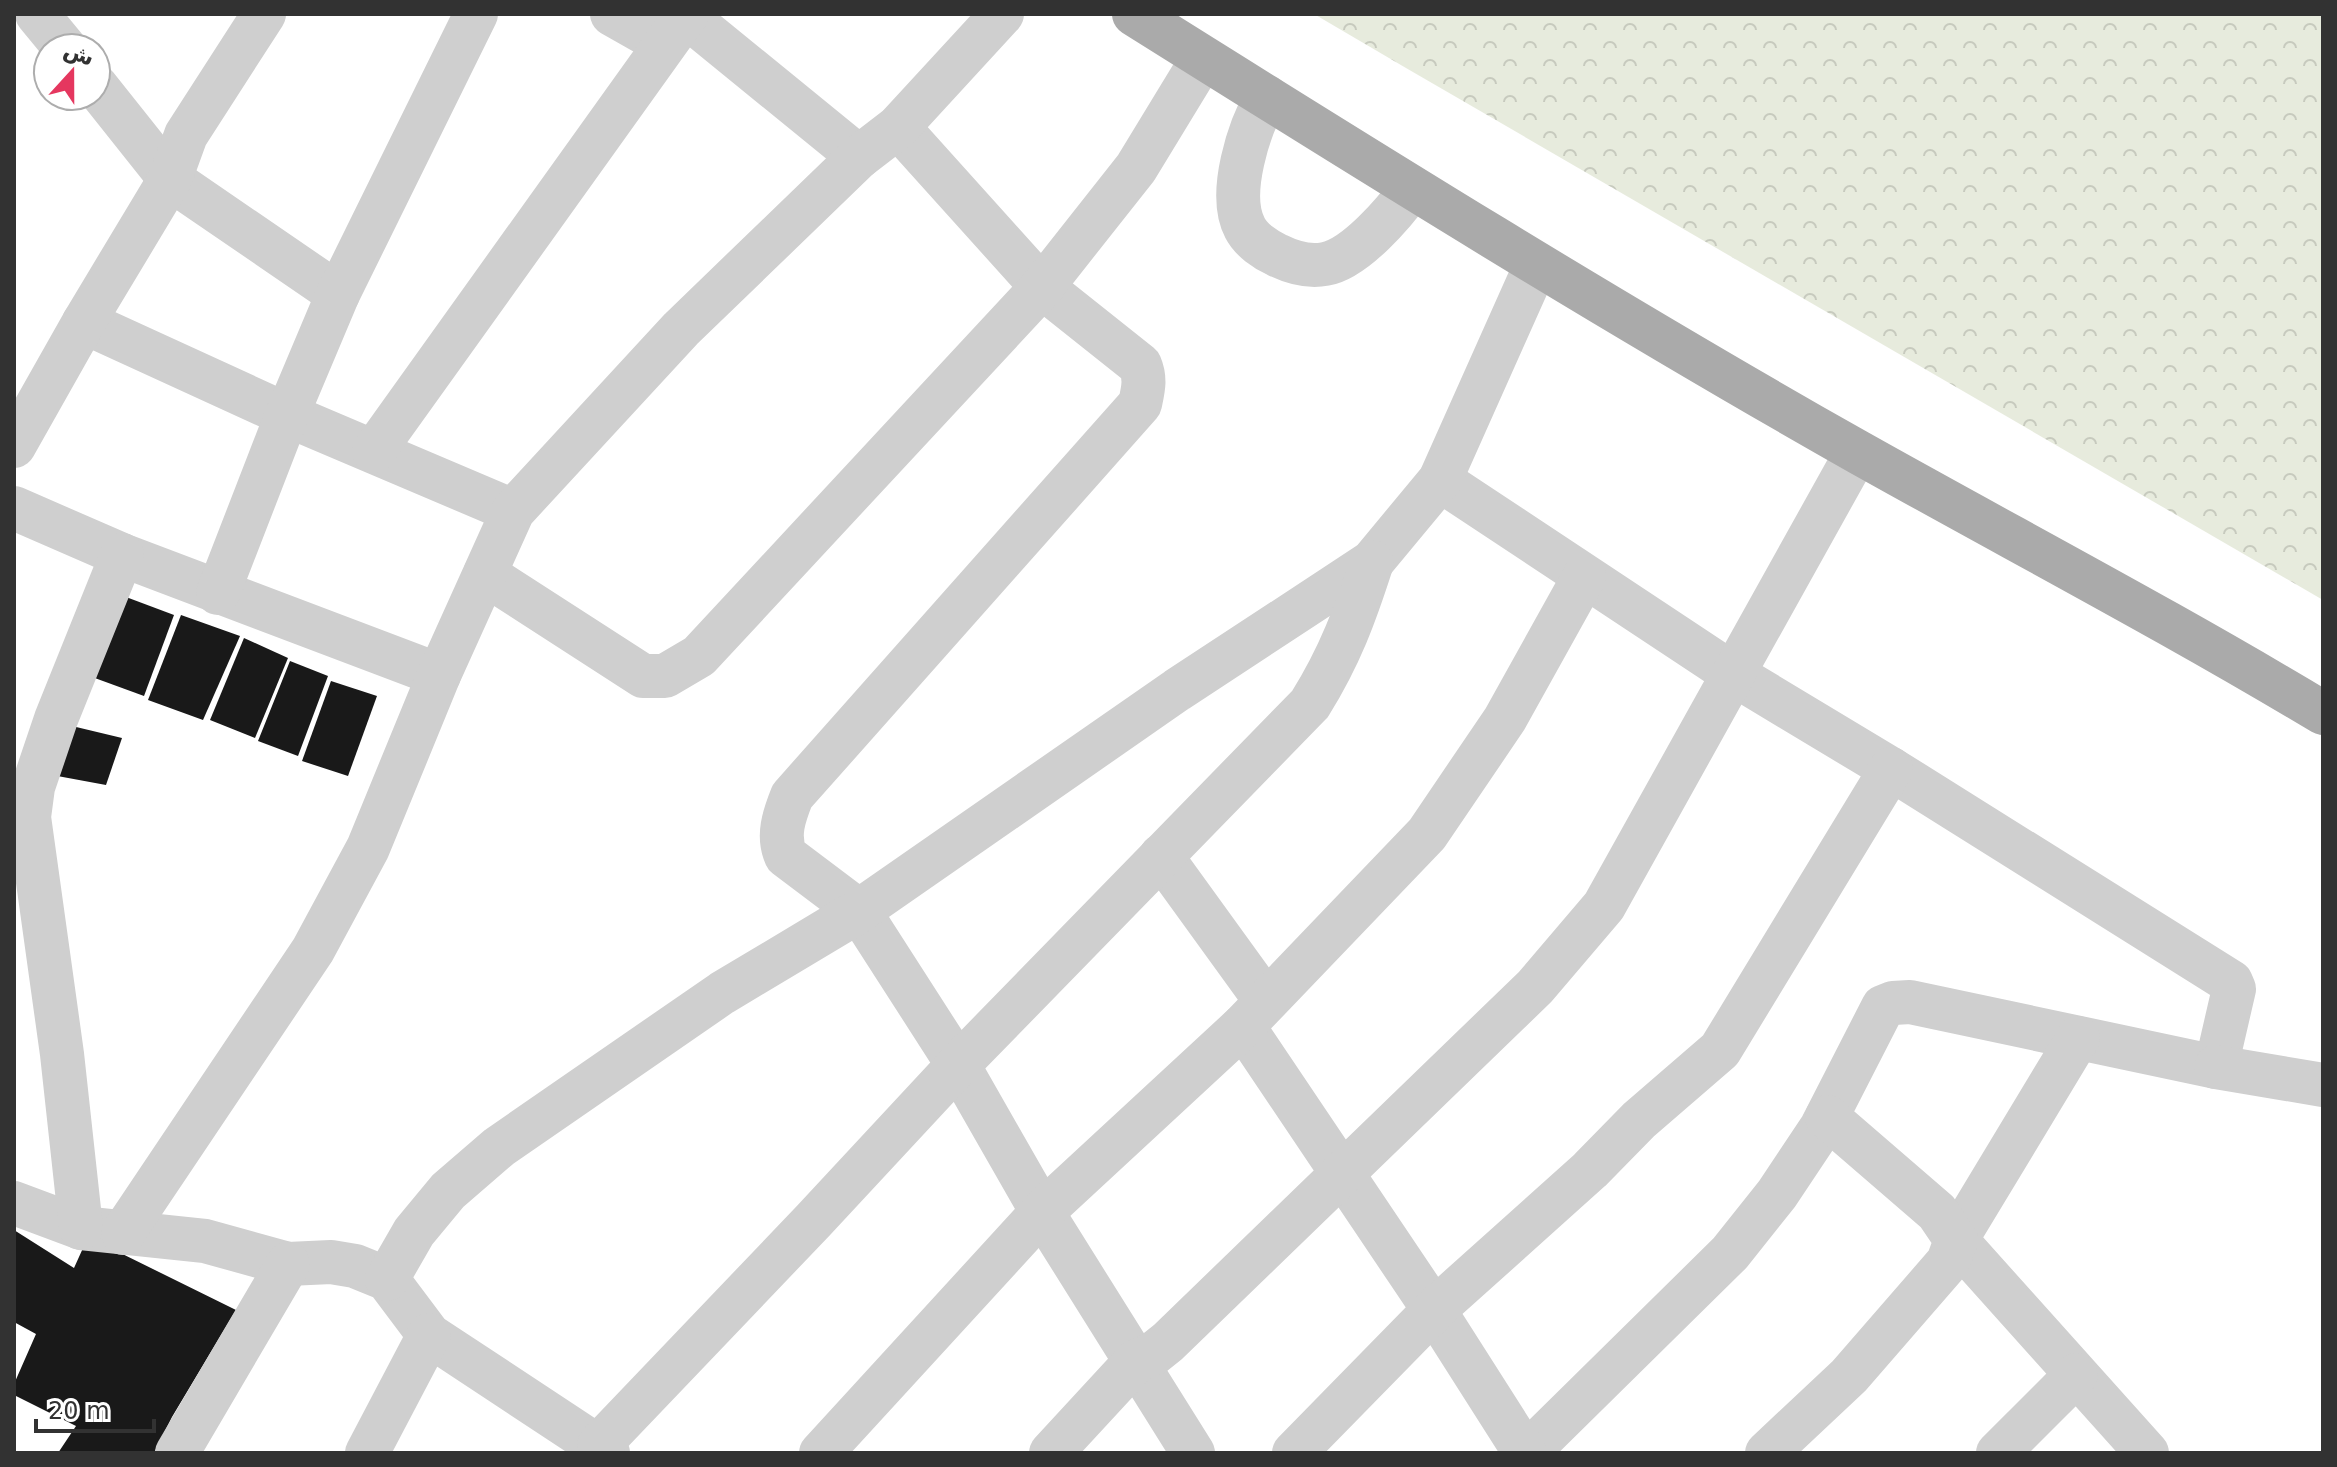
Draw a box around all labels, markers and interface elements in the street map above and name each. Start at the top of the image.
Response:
north arrow [32,32,112,112]
text: ش [60,37,98,71]
scale bar [36,1383,154,1433]
text: 20 m [48,1397,110,1425]

